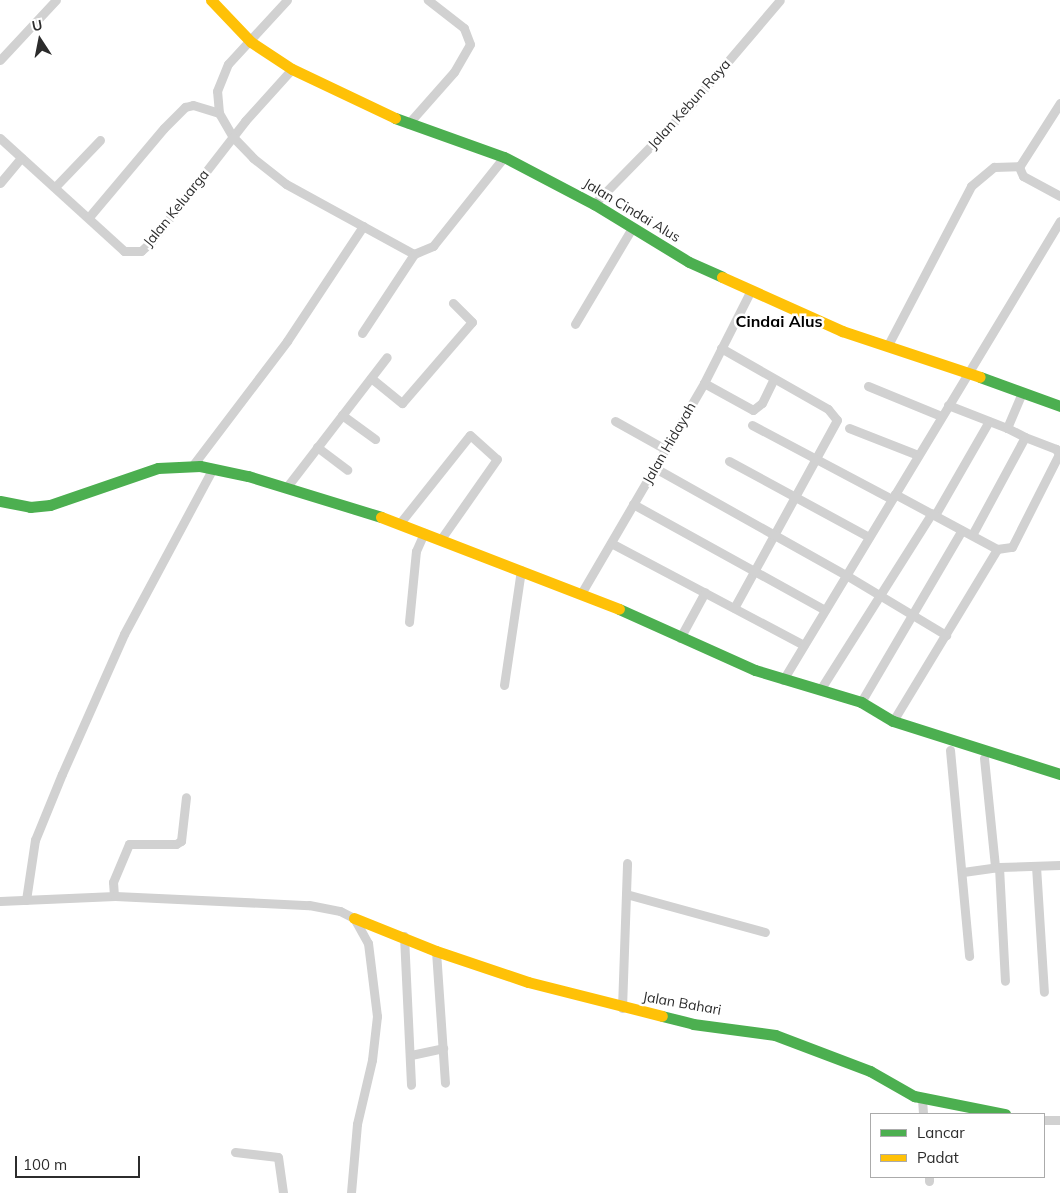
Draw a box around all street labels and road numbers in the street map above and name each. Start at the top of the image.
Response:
street label: Jalan Kebun Raya [644,56,734,152]
street label: Jalan Keluarga [140,166,212,250]
street label: Jalan Cindai Alus [580,174,684,246]
street label: Jalan Hidayah [639,399,699,487]
street label: Jalan Bahari [641,988,723,1018]

